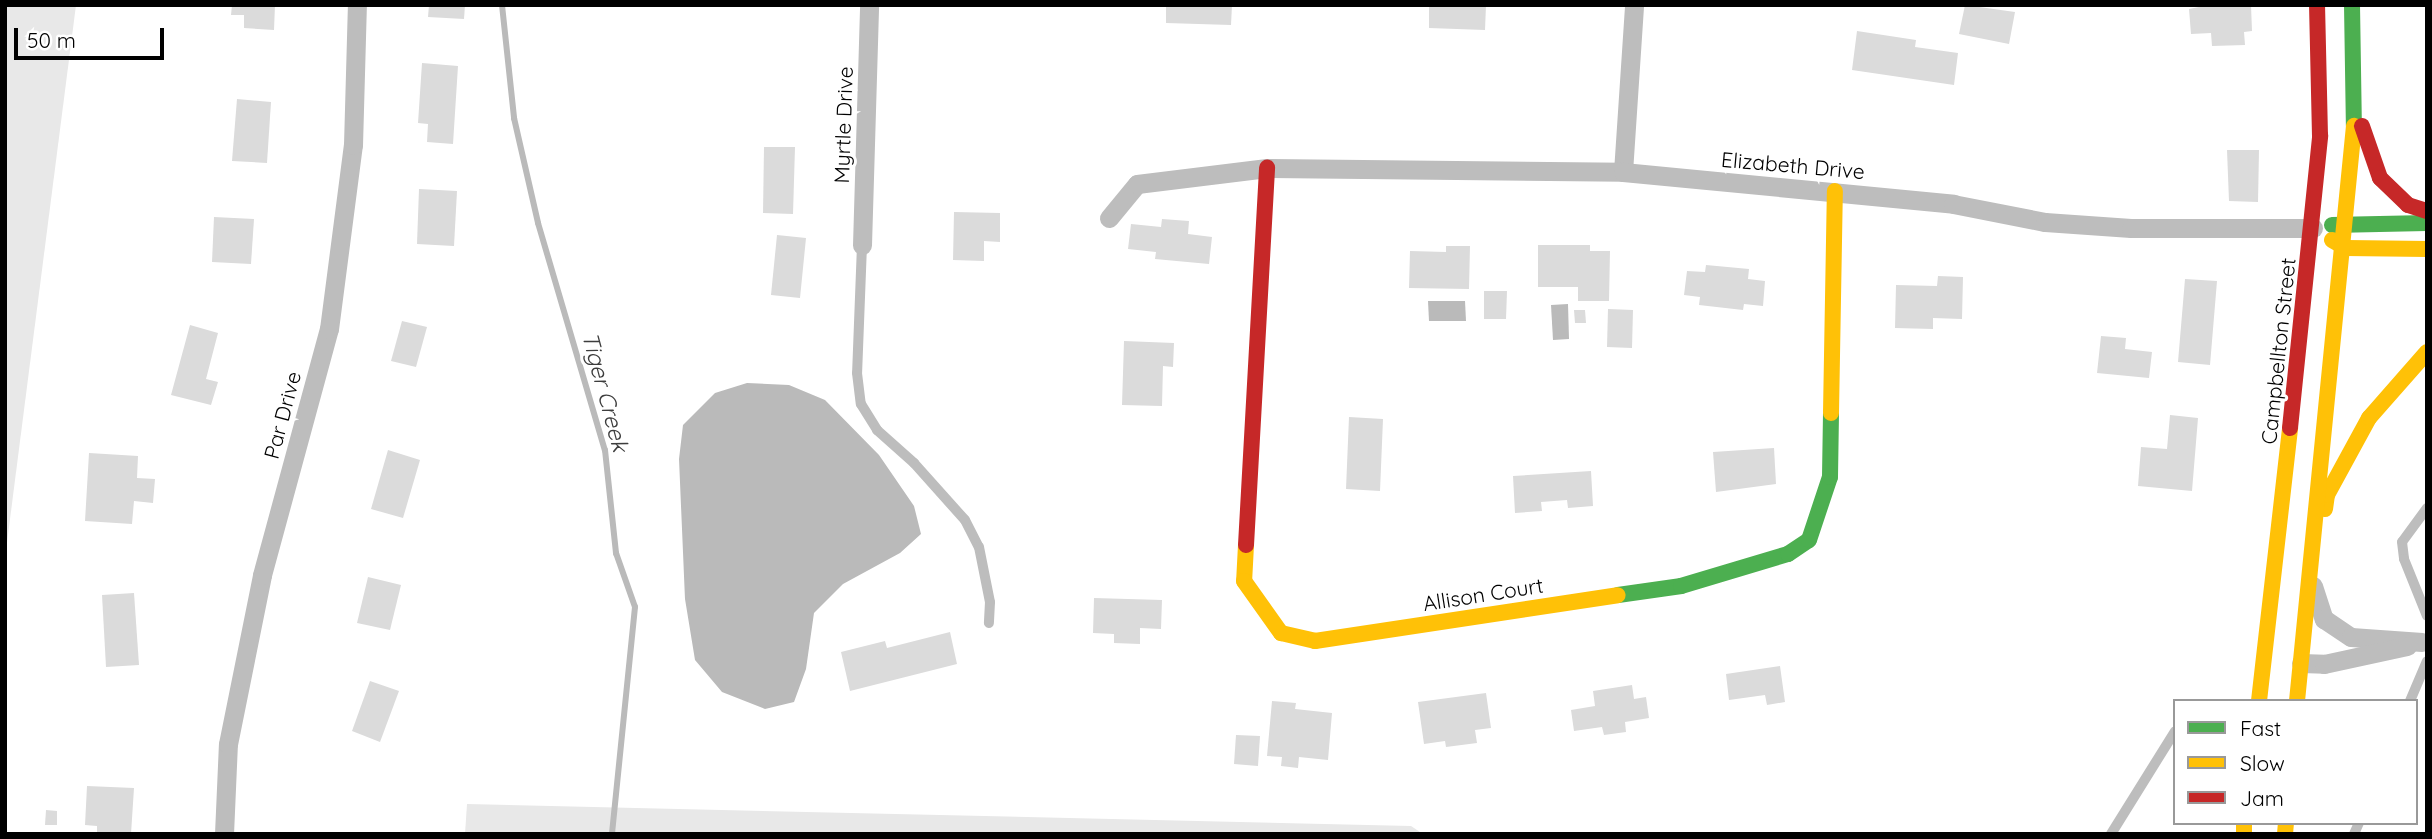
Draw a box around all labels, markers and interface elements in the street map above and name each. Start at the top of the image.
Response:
scale bar [18,14,168,58]
text: 50 m [27,27,76,53]
street label: Myrtle Drive [828,66,858,184]
street label: Elizabeth Drive [1720,146,1866,184]
street label: Campbellton Street [2256,256,2300,446]
water label: Tiger Creek [576,329,634,455]
street label: Par Drive [258,369,306,461]
street label: Allison Court [1421,572,1545,616]
legend [2173,699,2418,825]
text: Fast [2240,715,2281,741]
text: Slow [2240,750,2285,776]
text: Jam [2240,785,2284,811]

